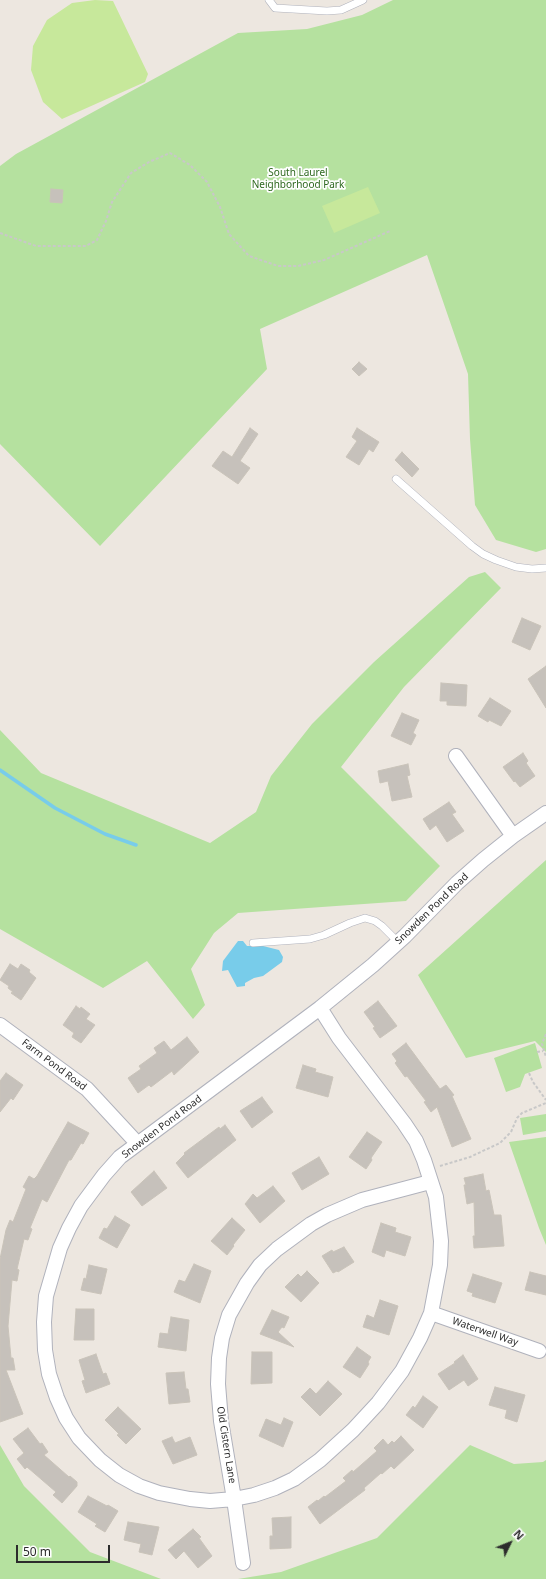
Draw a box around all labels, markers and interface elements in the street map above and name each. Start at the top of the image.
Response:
park label: South Laurel Neighborhood Park [252,167,344,190]
street label: Snowden Pond Road [393,871,471,947]
street label: Farm Pond Road [19,1037,89,1093]
street label: Snowden Pond Road [120,1093,204,1161]
street label: Waterwell Way [450,1315,520,1349]
street label: Old Cistern Lane [214,1406,238,1484]
north arrow [490,1523,530,1563]
text: N [511,1526,528,1543]
scale bar [18,1537,112,1563]
text: 50 m [23,1543,51,1560]

